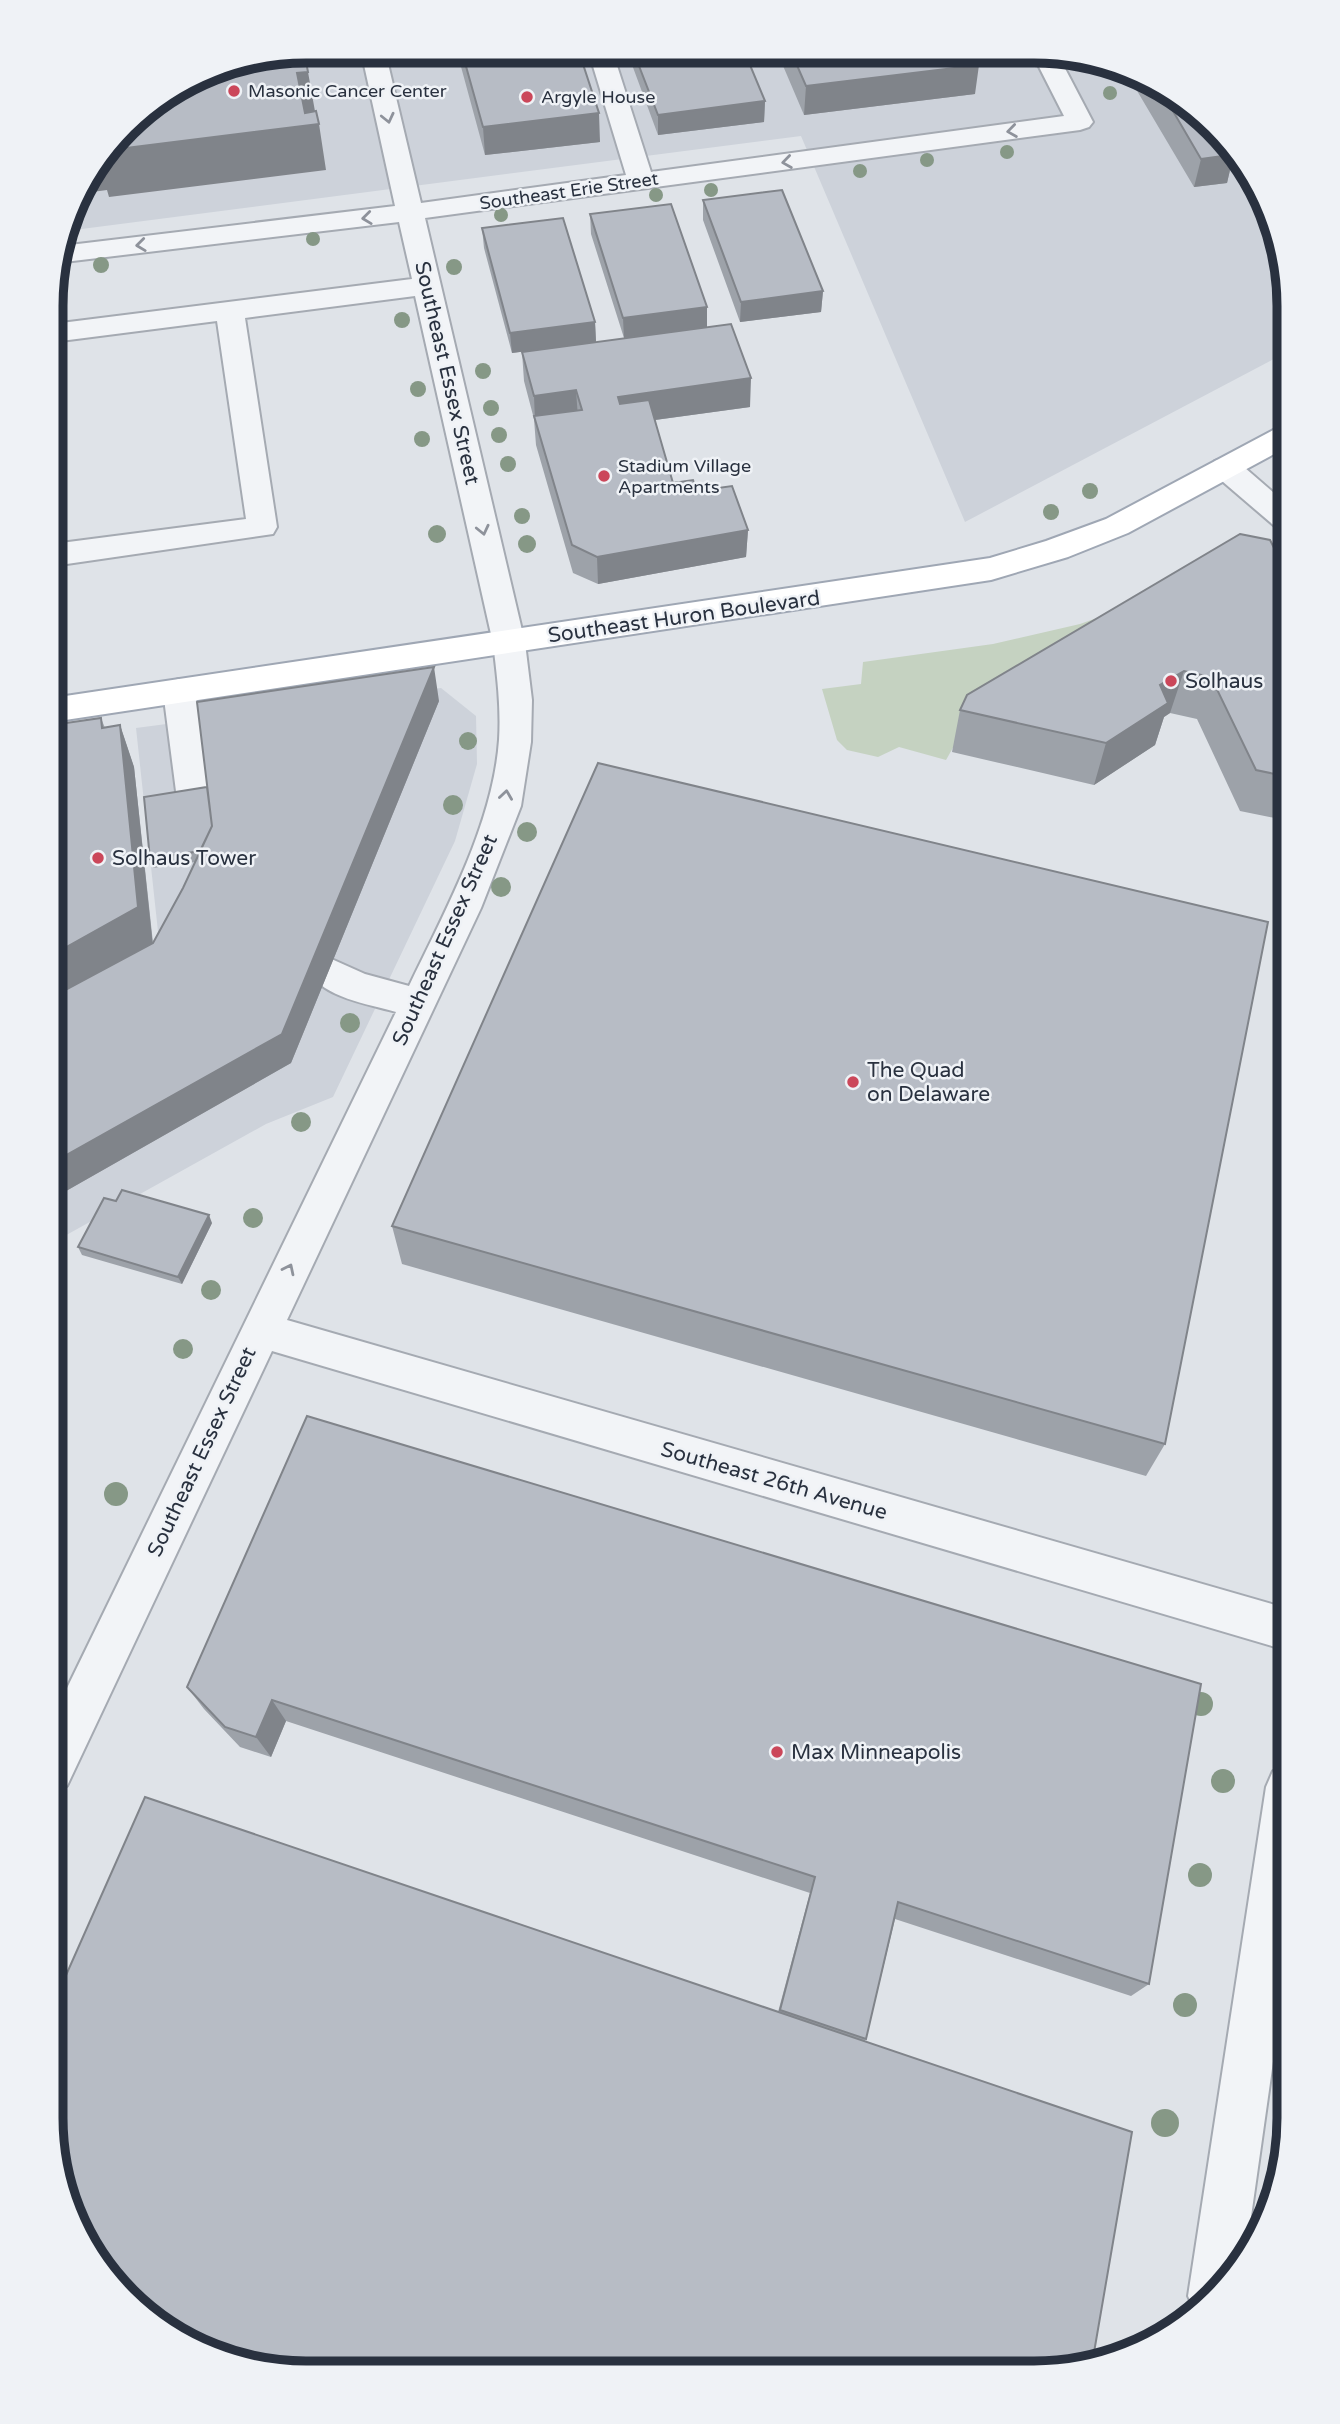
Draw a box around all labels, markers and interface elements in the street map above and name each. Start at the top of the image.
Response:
place label: Masonic Cancer Center [248,80,447,102]
marker: Masonic Cancer Center [226,83,242,99]
place label: Argyle House [541,86,655,108]
marker: Argyle House [519,89,535,105]
one-way arrow [380,111,395,123]
one-way arrow [1006,124,1018,139]
one-way arrow [781,154,792,169]
street label: Southeast Erie Street [478,168,660,214]
one-way arrow [361,210,373,225]
one-way arrow [135,238,147,253]
street label: Southeast Essex Street [409,259,485,487]
place label: Stadium Village Apartments [618,455,751,498]
marker: Stadium Village Apartments [596,468,612,484]
one-way arrow [475,524,489,536]
street label: Southeast Huron Boulevard [546,586,822,648]
place label: Solhaus [1185,669,1263,694]
marker: Solhaus [1163,673,1179,689]
one-way arrow [498,789,513,801]
street label: Southeast Essex Street [387,831,503,1049]
place label: Solhaus Tower [112,846,256,871]
marker: Solhaus Tower [90,850,106,866]
place label: The Quad on Delaware [867,1058,990,1107]
marker: The Quad on Delaware [845,1074,861,1090]
one-way arrow [281,1264,295,1276]
street label: Southeast Essex Street [142,1343,262,1561]
street label: Southeast 26th Avenue [658,1437,890,1525]
place label: Max Minneapolis [791,1740,961,1765]
marker: Max Minneapolis [769,1744,785,1760]

